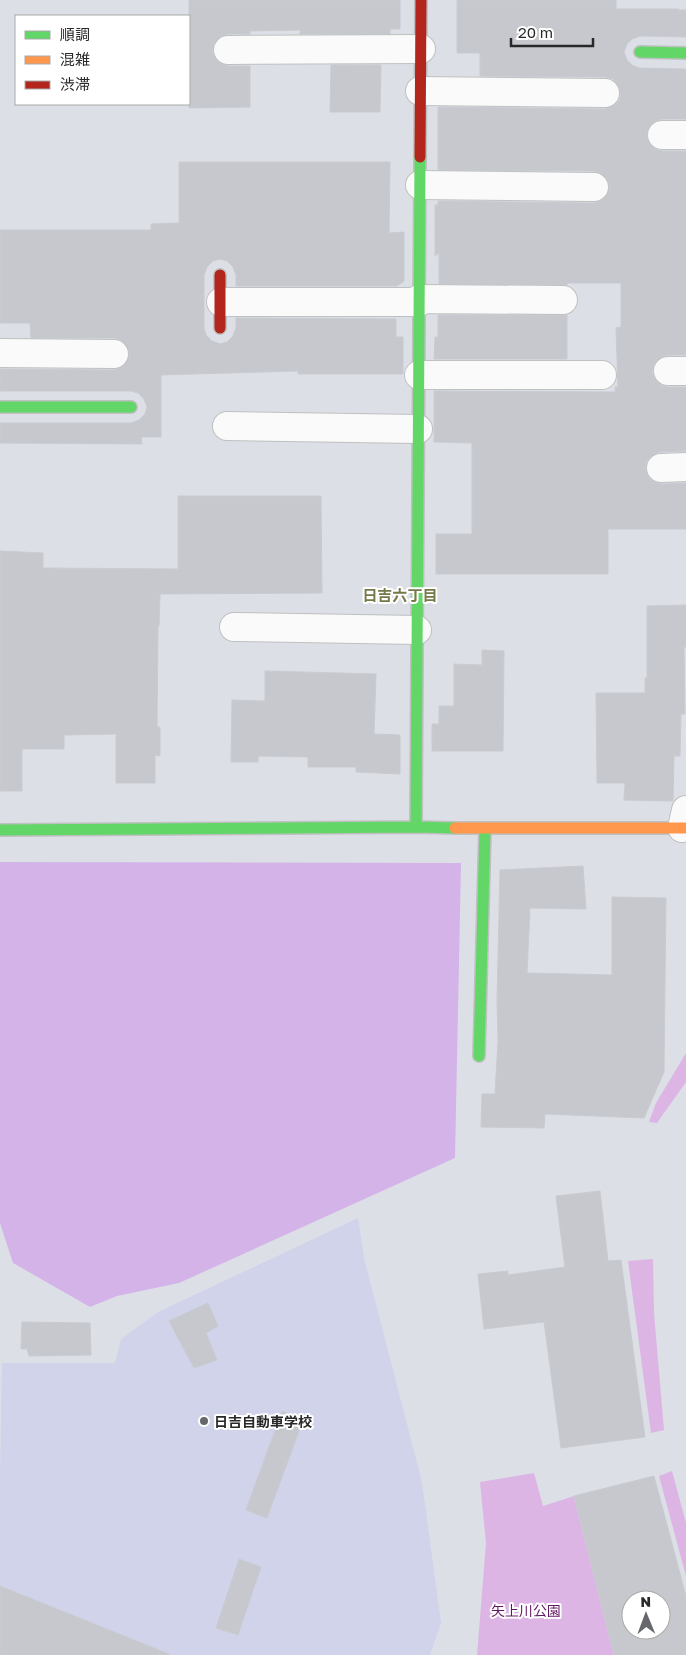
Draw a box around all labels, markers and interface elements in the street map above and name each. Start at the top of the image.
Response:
legend [15,15,190,105]
scale bar [511,15,594,47]
text: 20 m [518,23,553,41]
text: 順調 [60,25,90,43]
text: 混雑 [60,50,90,68]
text: 渋滞 [60,75,90,93]
district label: 日吉六丁目 [362,586,438,604]
place label: 日吉自動車学校 [214,1413,312,1430]
marker: 日吉自動車学校 [198,1415,210,1427]
north arrow [621,1590,671,1640]
text: N [640,1593,651,1610]
park label: 矢上川公園 [491,1602,561,1619]

